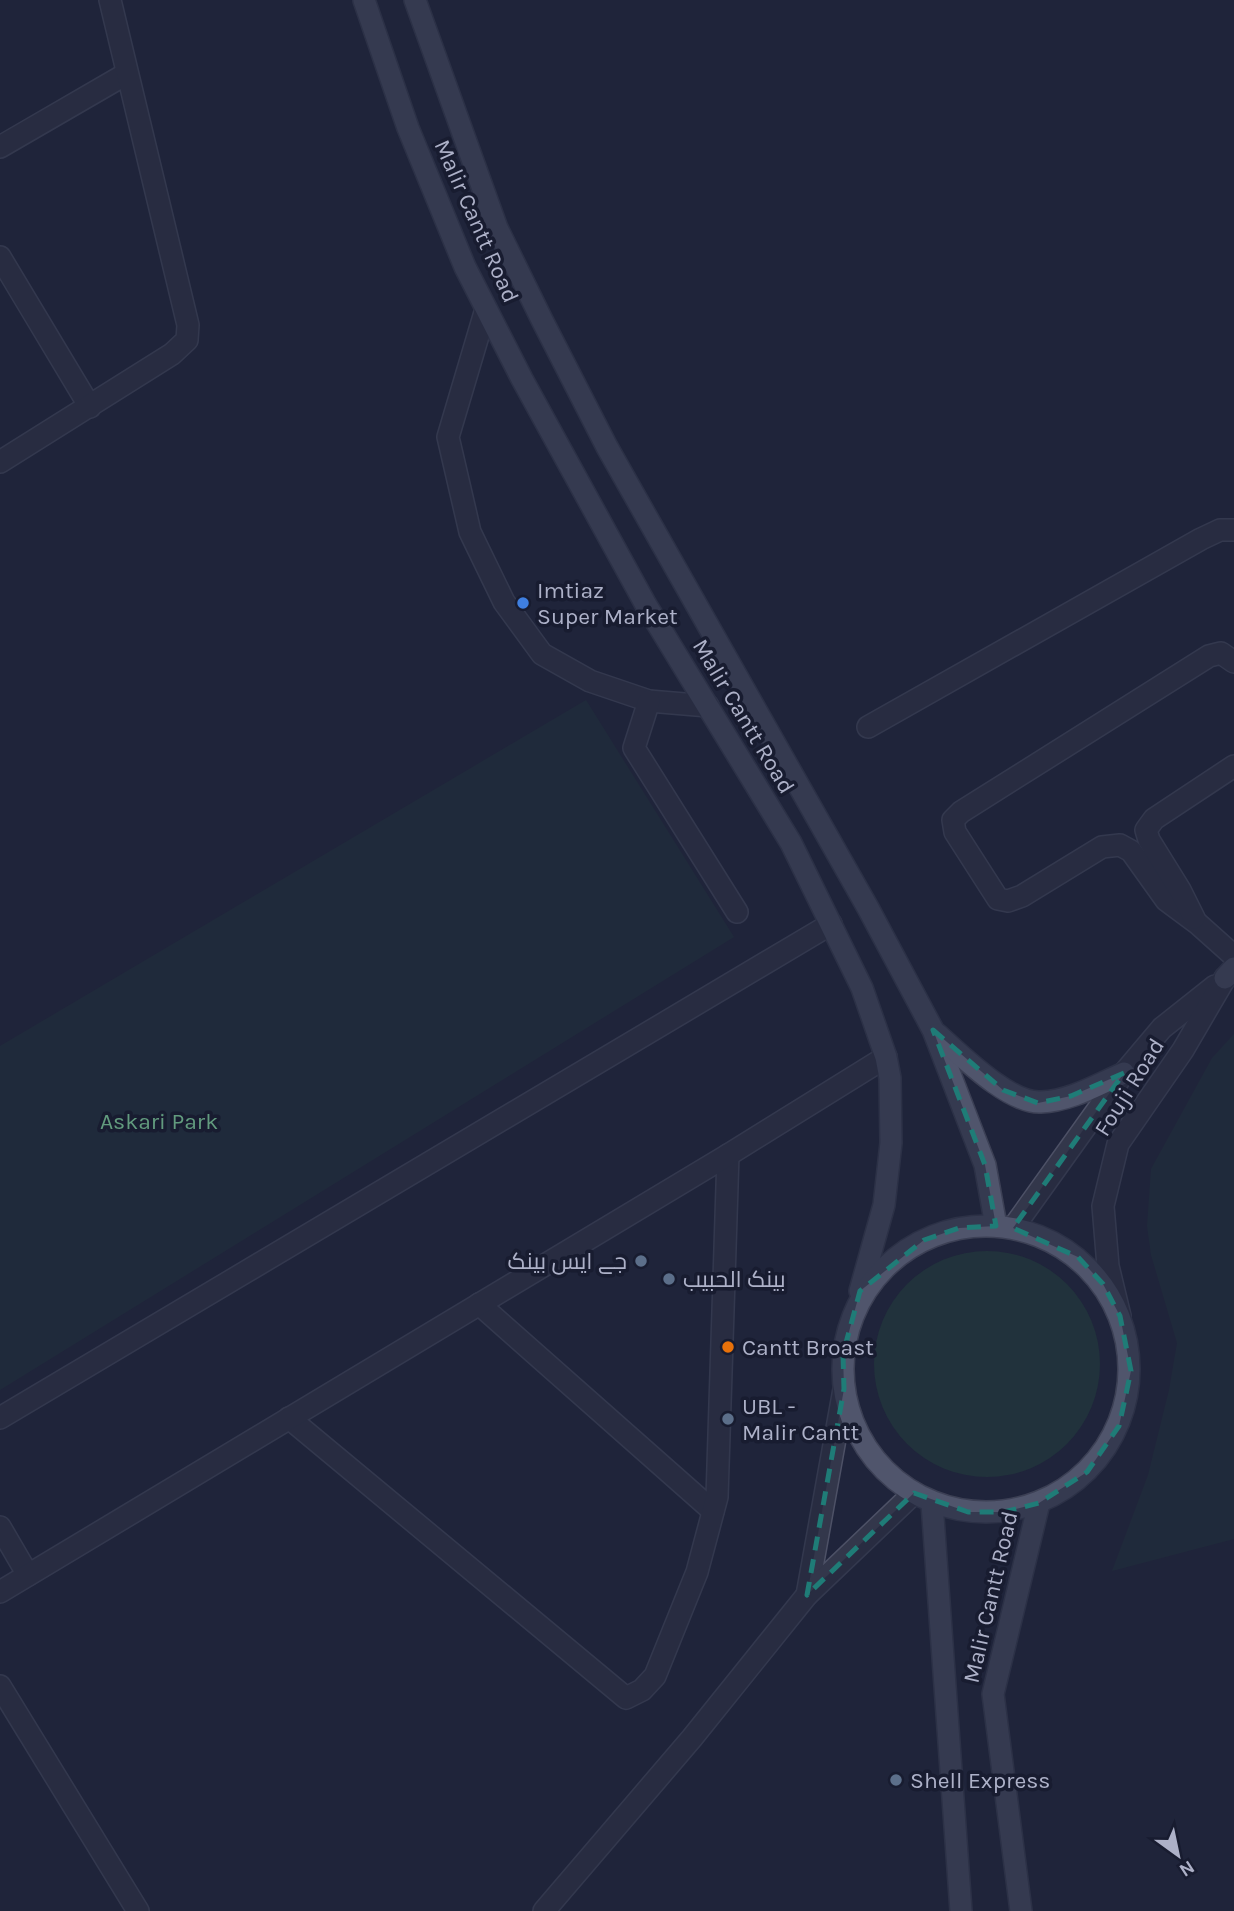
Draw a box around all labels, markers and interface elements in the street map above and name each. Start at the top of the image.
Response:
street label: Malir Cantt Road [429,136,525,307]
place label: Imtiaz Super Market [537,577,678,630]
marker: Imtiaz Super Market [515,595,531,611]
street label: Malir Cantt Road [687,634,800,798]
street label: Fouji Road [1089,1033,1170,1141]
park label: Askari Park [100,1108,218,1135]
place label: جے ایس بینک [508,1248,627,1275]
marker: جے ایس بینک [633,1253,649,1269]
place label: بينک الحبيب [683,1266,786,1293]
marker: بينک الحبيب [661,1271,677,1287]
place label: Cantt Broast [742,1334,874,1361]
marker: Cantt Broast [720,1339,736,1355]
place label: UBL - Malir Cantt [742,1393,860,1446]
marker: UBL - Malir Cantt [720,1411,736,1427]
street label: Malir Cantt Road [958,1509,1023,1686]
place label: Shell Express [910,1767,1050,1794]
marker: Shell Express [888,1772,904,1788]
north arrow [1143,1820,1213,1890]
text: N [1175,1855,1198,1881]

